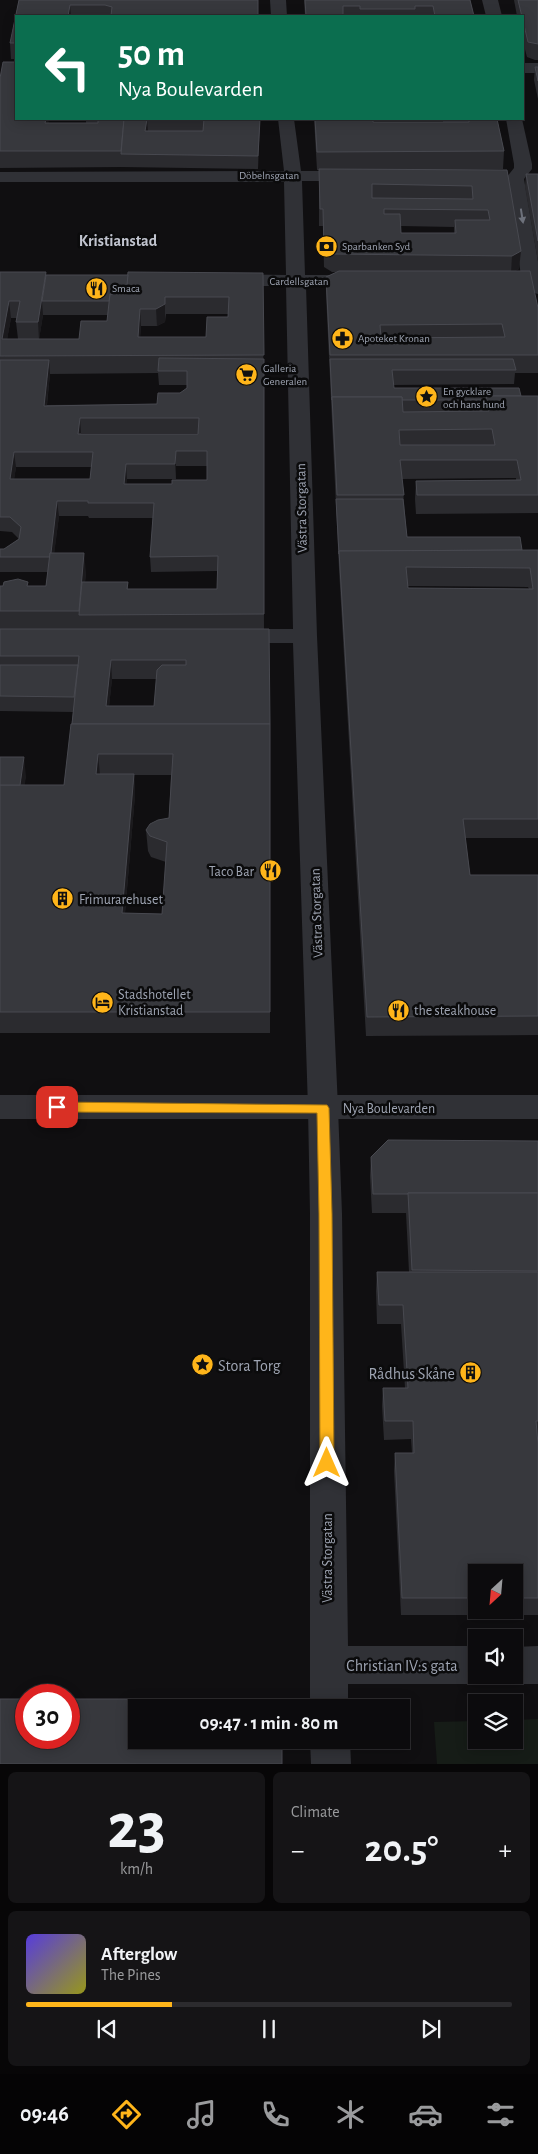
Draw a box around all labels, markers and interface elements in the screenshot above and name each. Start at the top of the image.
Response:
icon: left [35,35,100,100]
text: 50 m [118,37,185,72]
text: Nya Boulevarden [118,78,263,100]
street label: Döbelnsgatan [239,170,299,181]
one-way arrow [518,208,526,224]
district label: Kristianstad [79,233,158,249]
bank icon: Sparbanken Syd [314,234,338,258]
place label: Sparbanken Syd [342,241,411,252]
restaurant icon: Smaca [84,276,108,300]
street label: Cardellsgatan [270,276,328,287]
place label: Smaca [112,283,140,294]
pharmacy icon: Apoteket Kronan [330,326,354,350]
place label: Apoteket Kronan [358,333,430,344]
supermarket icon: Galleria Generalen [235,362,259,386]
place label: Galleria Generalen [263,363,307,387]
place icon: En gycklare och hans hund [415,385,439,409]
place label: En gycklare och hans hund [443,386,505,410]
street label: Västra Storgatan [294,463,310,553]
restaurant icon: Taco Bar [258,859,282,883]
place label: Taco Bar [209,865,254,879]
street label: Västra Storgatan [308,868,326,958]
building icon: Frimurarehuset [51,887,75,911]
place label: Frimurarehuset [79,893,163,907]
place label: Stadshotellet Kristianstad [118,988,191,1018]
hotel icon: Stadshotellet Kristianstad [90,990,114,1014]
restaurant icon: the steakhouse [386,998,410,1022]
place label: the steakhouse [414,1004,496,1018]
pin [36,1086,78,1128]
icon: arrive [43,1093,71,1121]
street label: Nya Boulevarden [343,1102,435,1116]
place icon: Stora Torg [190,1353,214,1377]
place label: Stora Torg [218,1358,281,1374]
building icon: Rådhus Skåne [459,1361,483,1385]
place label: Rådhus Skåne [369,1366,455,1382]
position arrow [300,1436,352,1488]
street label: Västra Storgatan [321,1513,335,1603]
north arrow [468,1564,522,1619]
map controls [468,1564,523,1749]
button: sound [468,1629,523,1684]
street label: Christian IV:s gata [346,1658,458,1674]
speed limit sign: 30 [15,1684,80,1749]
button: layers [468,1694,523,1749]
text: 09:47 · 1 min · 80 m [200,1714,338,1733]
text: 23 [107,1795,166,1860]
text: Climate [291,1804,340,1820]
text: 20.5° [365,1831,438,1869]
text: − [291,1837,304,1865]
text: + [499,1837,512,1865]
text: km/h [120,1861,153,1877]
text: Afterglow [101,1945,177,1964]
text: The Pines [101,1967,161,1983]
icon: previous [93,2015,121,2043]
icon: pause [255,2015,283,2043]
icon: next [417,2015,445,2043]
icon: directions [109,2097,144,2132]
icon: music [184,2097,219,2132]
icon: phone [258,2097,293,2132]
icon: climate [333,2097,368,2132]
icon: car [408,2097,443,2132]
icon: filters [483,2097,518,2132]
text: 09:46 [20,2103,69,2125]

